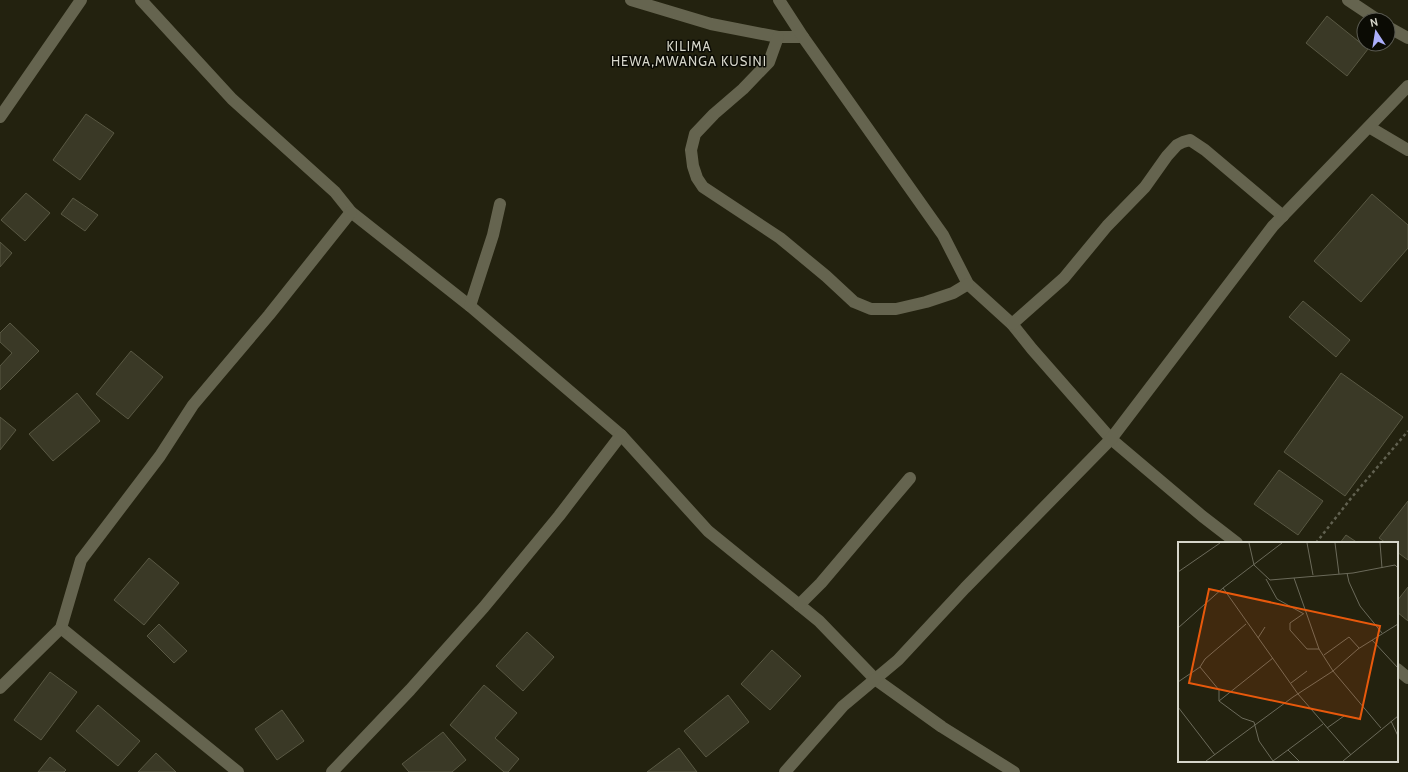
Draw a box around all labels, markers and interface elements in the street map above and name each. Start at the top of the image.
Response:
north arrow [1356,12,1396,52]
text: N [1369,15,1379,30]
district label: KILIMA HEWA,MWANGA KUSINI [611,38,767,69]
inset map [1178,542,1398,762]

